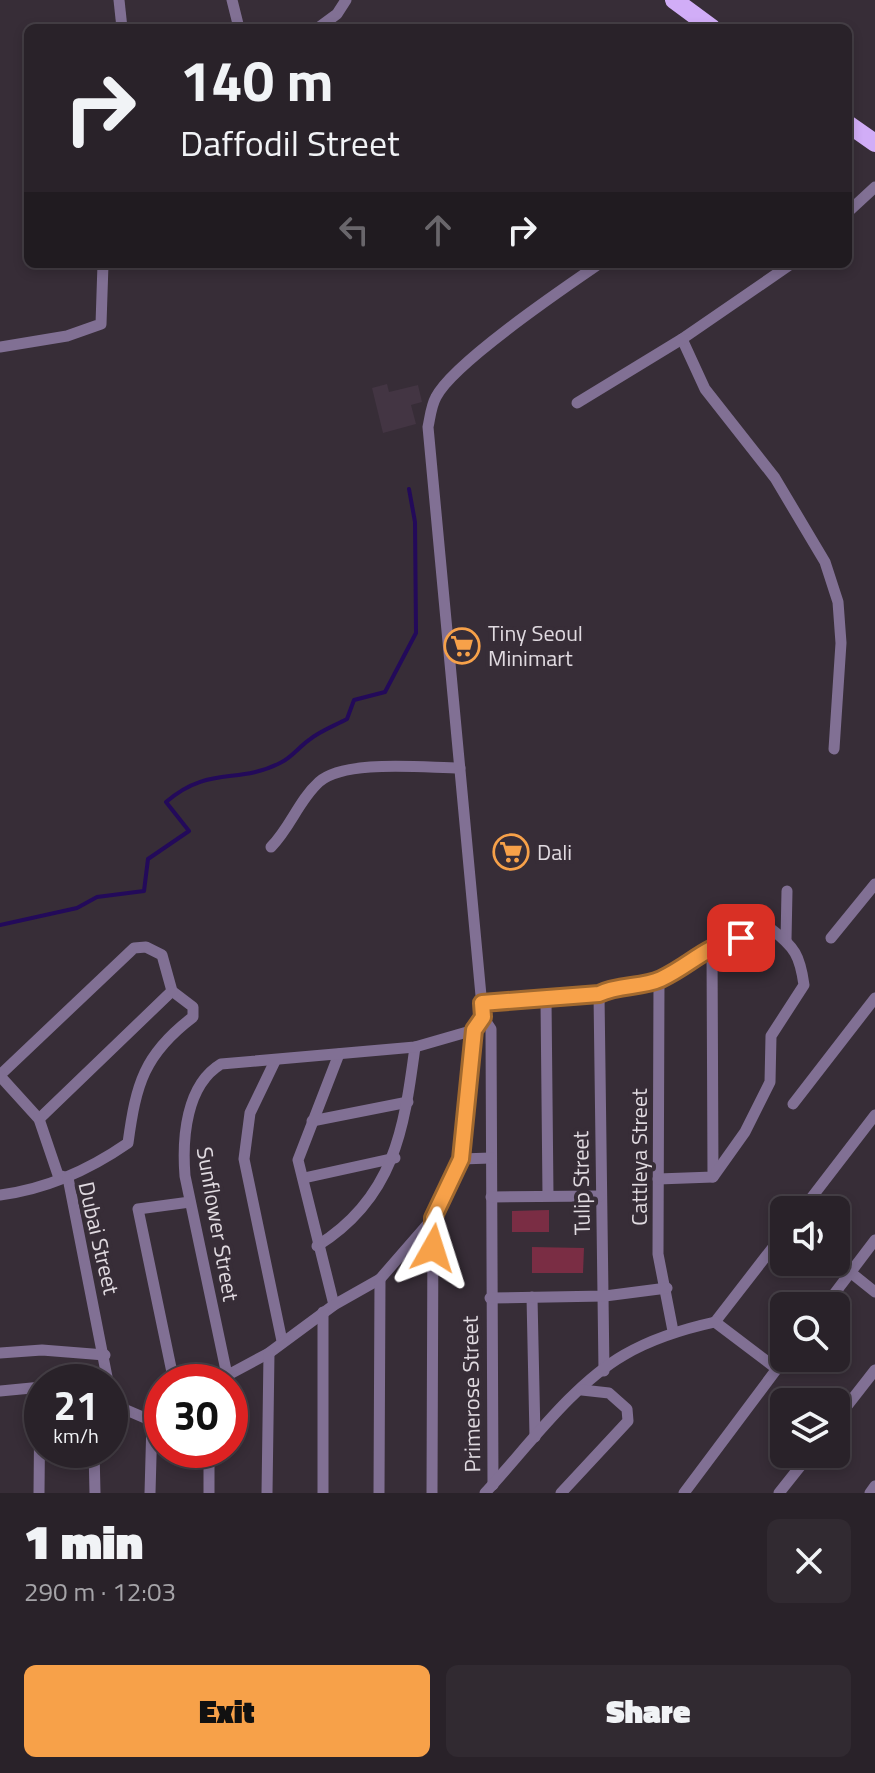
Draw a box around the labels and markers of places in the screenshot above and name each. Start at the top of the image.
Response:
place label: Tiny Seoul Minimart [488,616,583,675]
supermarket icon: Tiny Seoul Minimart [443,627,481,665]
supermarket icon: Dali [492,833,530,871]
place label: Dali [537,835,572,869]
pin [707,904,775,972]

